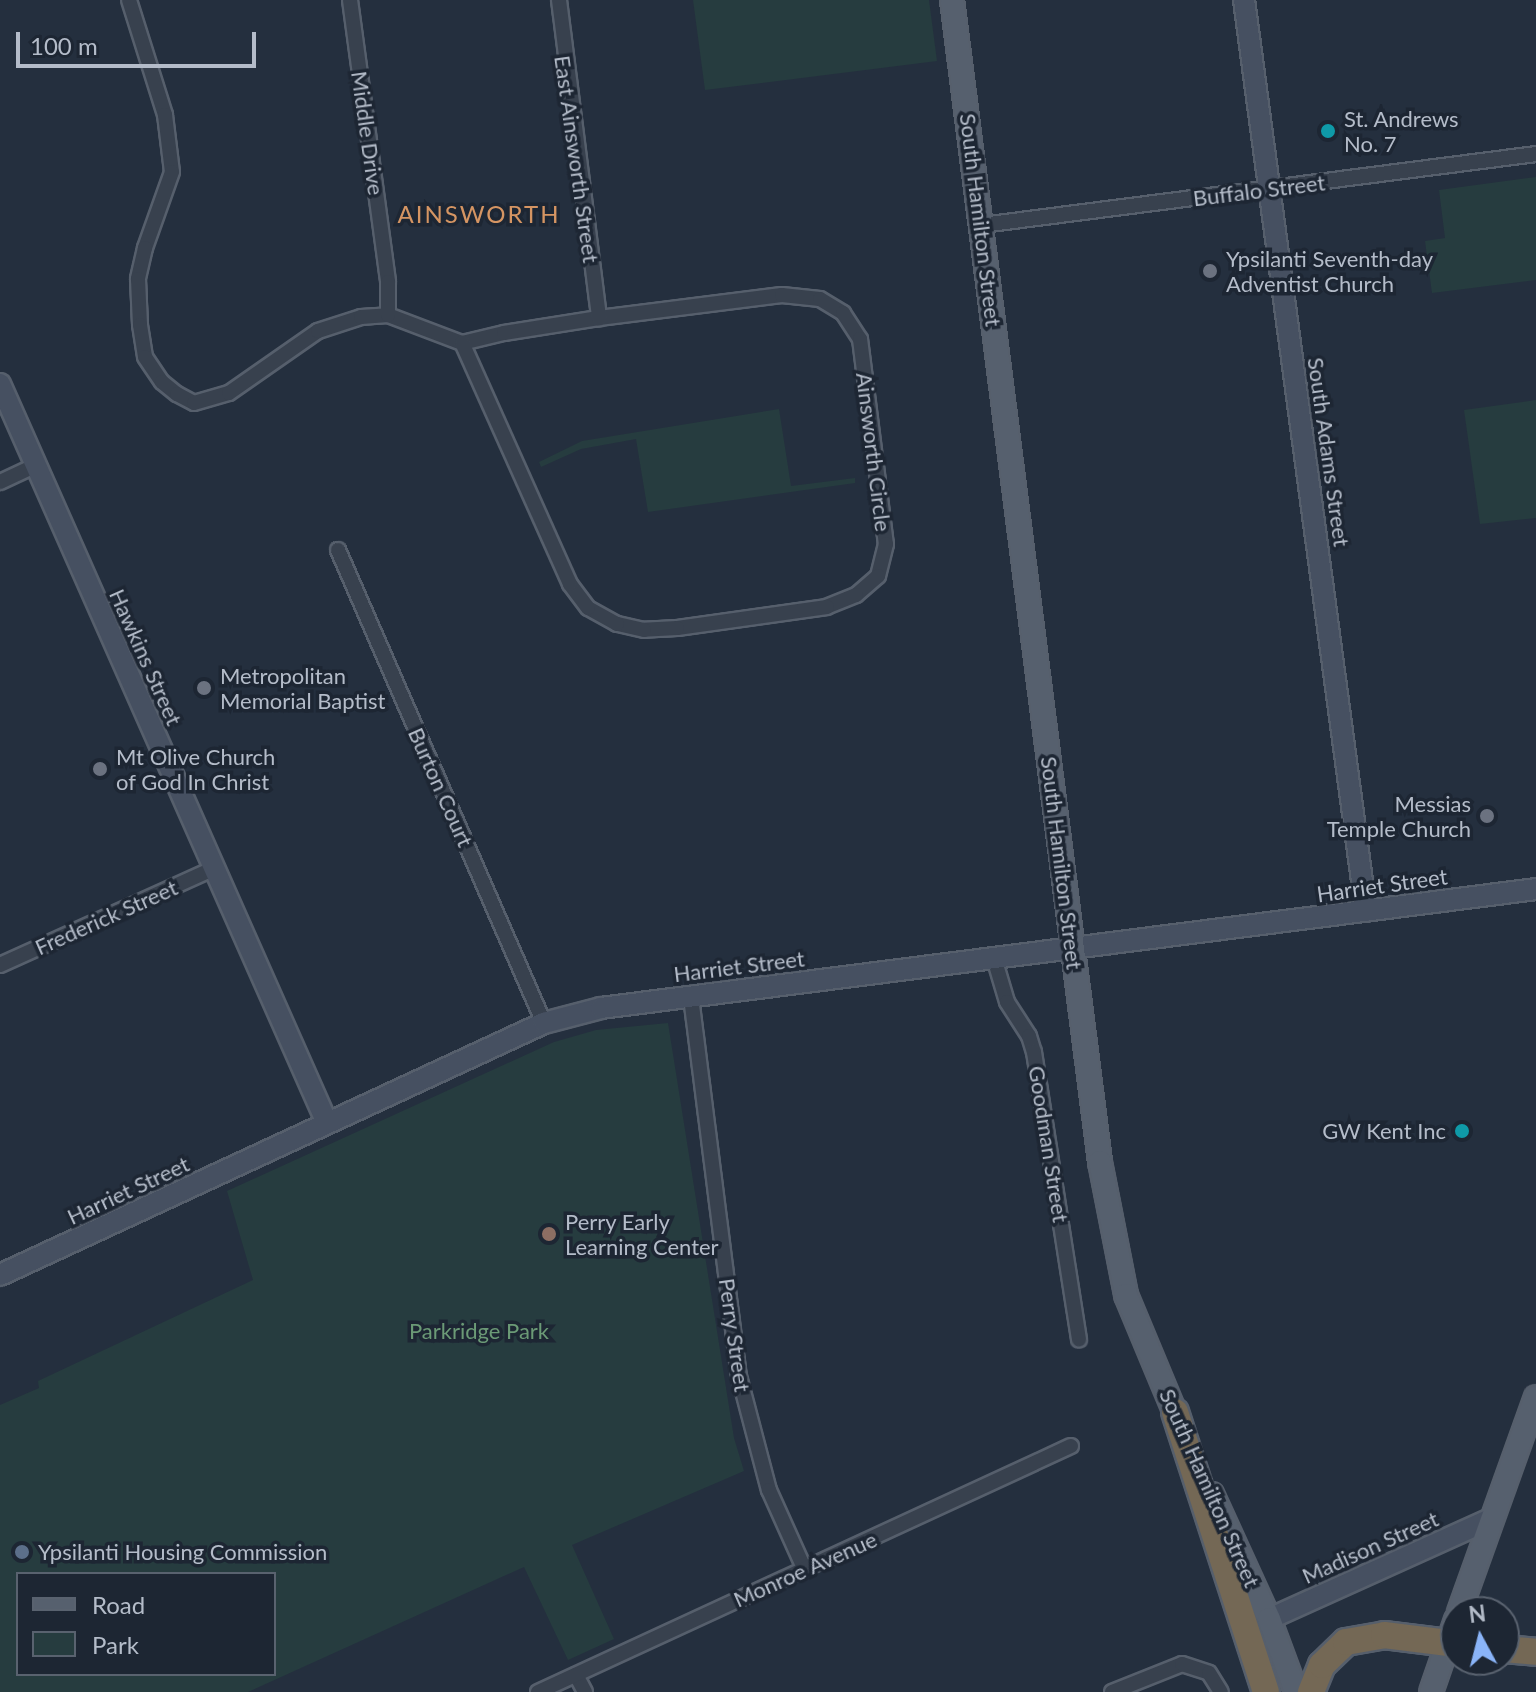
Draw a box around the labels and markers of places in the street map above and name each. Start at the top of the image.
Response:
place label: St. Andrews No. 7 [1344,105,1459,156]
marker: St. Andrews No. 7 [1319,122,1337,140]
place label: Ypsilanti Seventh-day Adventist Church [1226,245,1433,296]
marker: Ypsilanti Seventh-day Adventist Church [1201,262,1219,280]
place label: Metropolitan Memorial Baptist [220,662,385,714]
marker: Metropolitan Memorial Baptist [195,679,213,697]
place label: Mt Olive Church of God In Christ [116,743,275,794]
marker: Mt Olive Church of God In Christ [91,760,109,778]
place label: Messias Temple Church [1327,790,1471,842]
marker: Messias Temple Church [1478,807,1496,825]
place label: GW Kent Inc [1322,1118,1446,1144]
marker: GW Kent Inc [1453,1122,1471,1140]
place label: Perry Early Learning Center [565,1208,719,1260]
marker: Perry Early Learning Center [540,1225,558,1243]
place label: Ypsilanti Housing Commission [38,1539,327,1565]
marker: Ypsilanti Housing Commission [13,1543,31,1561]

